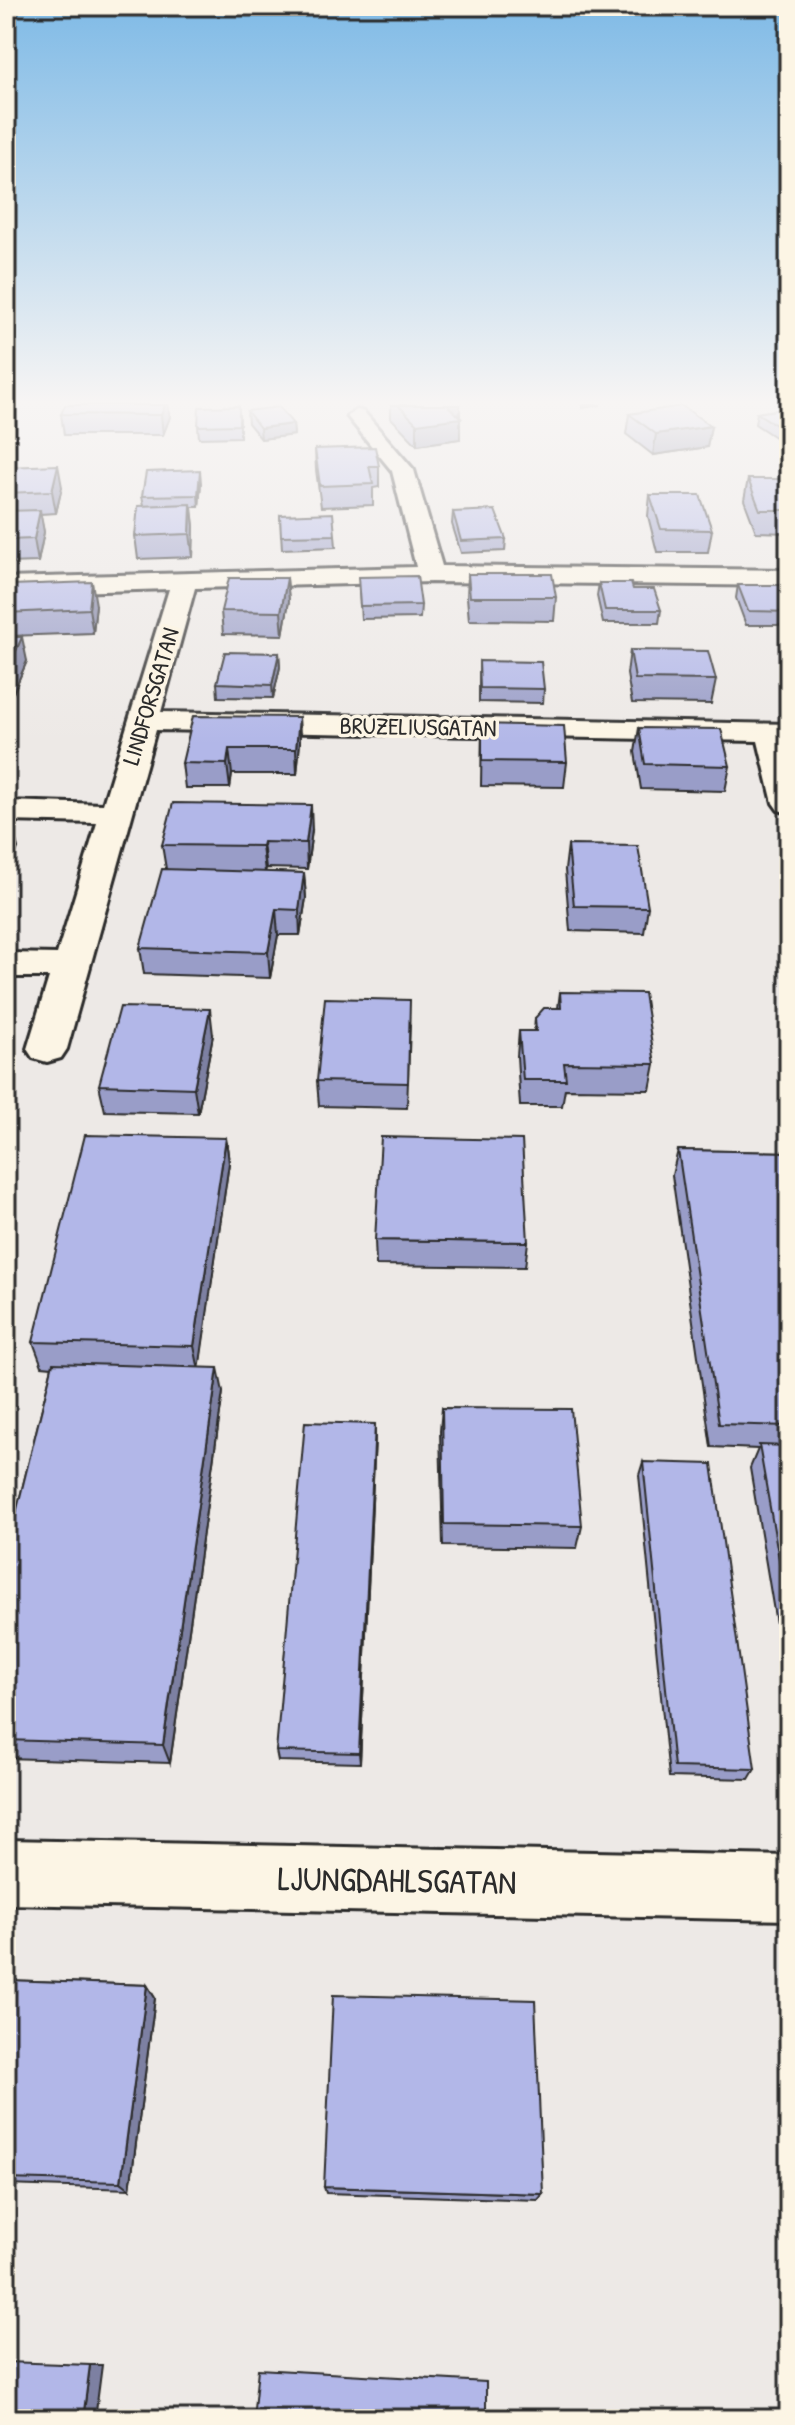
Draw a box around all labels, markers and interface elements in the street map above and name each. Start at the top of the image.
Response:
street label: LINDFORSGATAN [114,623,186,769]
street label: BRUZELIUSGATAN [339,709,497,743]
street label: LJUNGDAHLSGATAN [277,1855,517,1905]

